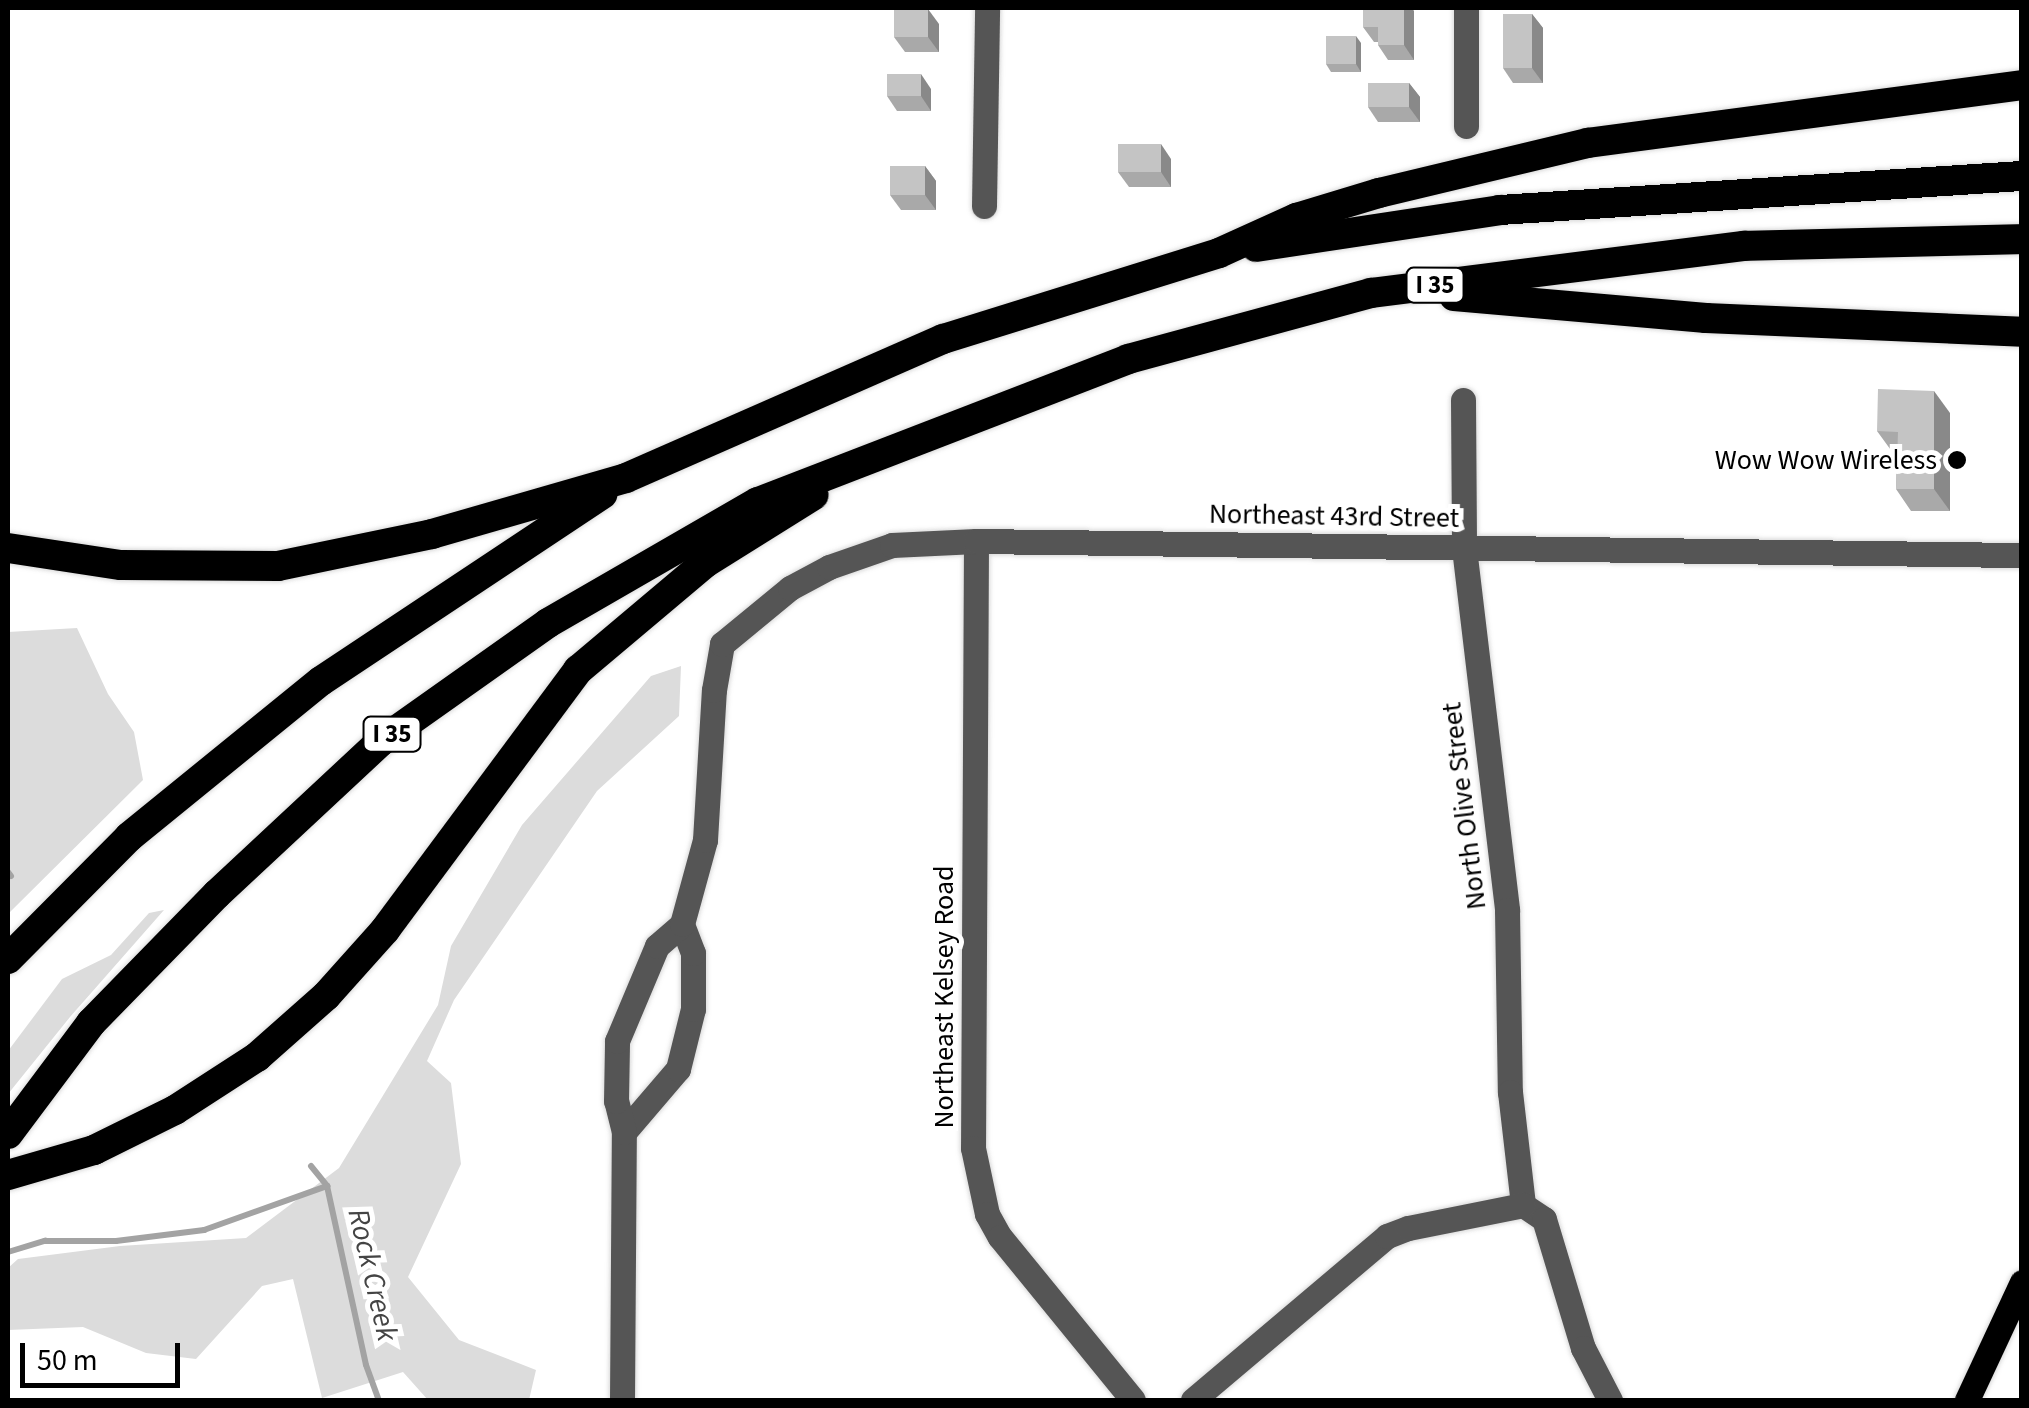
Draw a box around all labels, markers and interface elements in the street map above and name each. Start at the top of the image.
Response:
road number: I 35 [1405,265,1465,305]
place label: Wow Wow Wireless [1715,443,1937,477]
marker: Wow Wow Wireless [1946,449,1968,471]
street label: Northeast 43rd Street [1209,497,1459,535]
street label: North Olive Street [1435,700,1493,912]
road number: I 35 [362,714,422,754]
street label: Northeast Kelsey Road [927,865,961,1129]
water label: Rock Creek [339,1205,405,1345]
scale bar [25,1323,185,1385]
text: 50 m [37,1339,98,1382]

